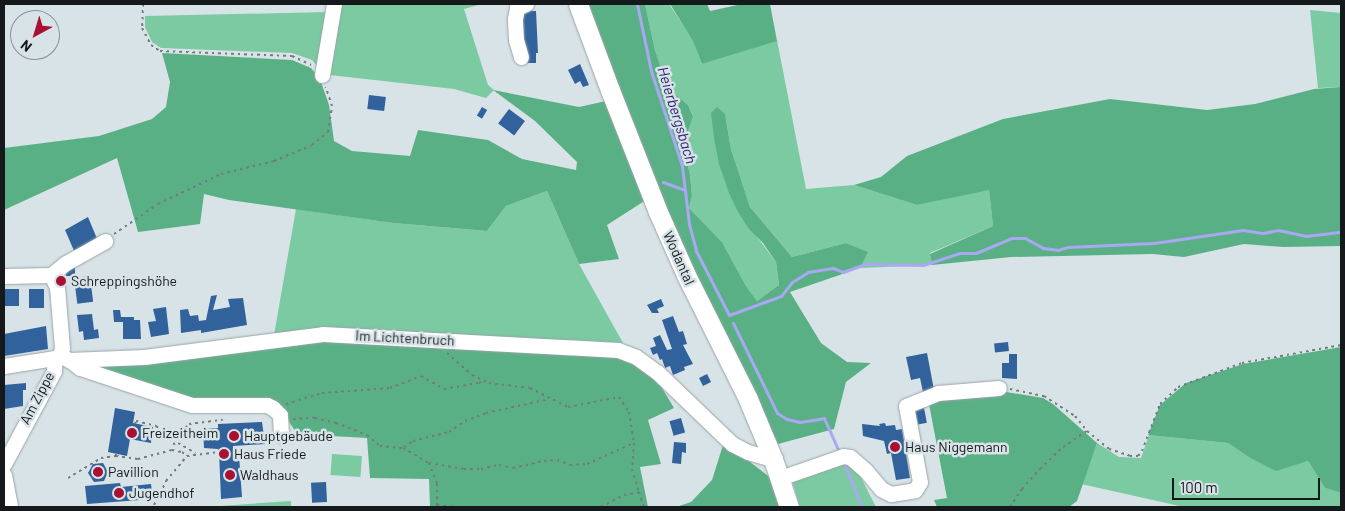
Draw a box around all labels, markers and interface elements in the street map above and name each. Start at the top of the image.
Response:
north arrow [10,10,60,60]
text: N [17,37,35,56]
water label: Heierbergsbach [654,64,700,166]
street label: Wodantal [660,229,698,287]
place label: Schreppingshöhe [71,273,177,289]
marker: Schreppingshöhe [55,275,67,287]
street label: Im Lichtenbruch [355,327,455,349]
street label: Am Zippe [16,369,58,427]
place label: Freizeitheim [142,425,218,441]
marker: Freizeitheim [126,427,138,439]
place label: Hauptgebäude [244,428,333,444]
marker: Hauptgebäude [228,430,240,442]
place label: Haus Niggemann [905,439,1008,455]
marker: Haus Niggemann [889,441,901,453]
place label: Haus Friede [234,446,306,462]
marker: Haus Friede [218,448,230,460]
place label: Pavillion [108,464,159,480]
marker: Pavillion [92,466,104,478]
place label: Waldhaus [240,467,299,483]
scale bar [1175,468,1322,500]
marker: Waldhaus [224,469,236,481]
text: 100 m [1180,478,1218,496]
place label: Jugendhof [129,485,195,501]
marker: Jugendhof [113,487,125,499]

